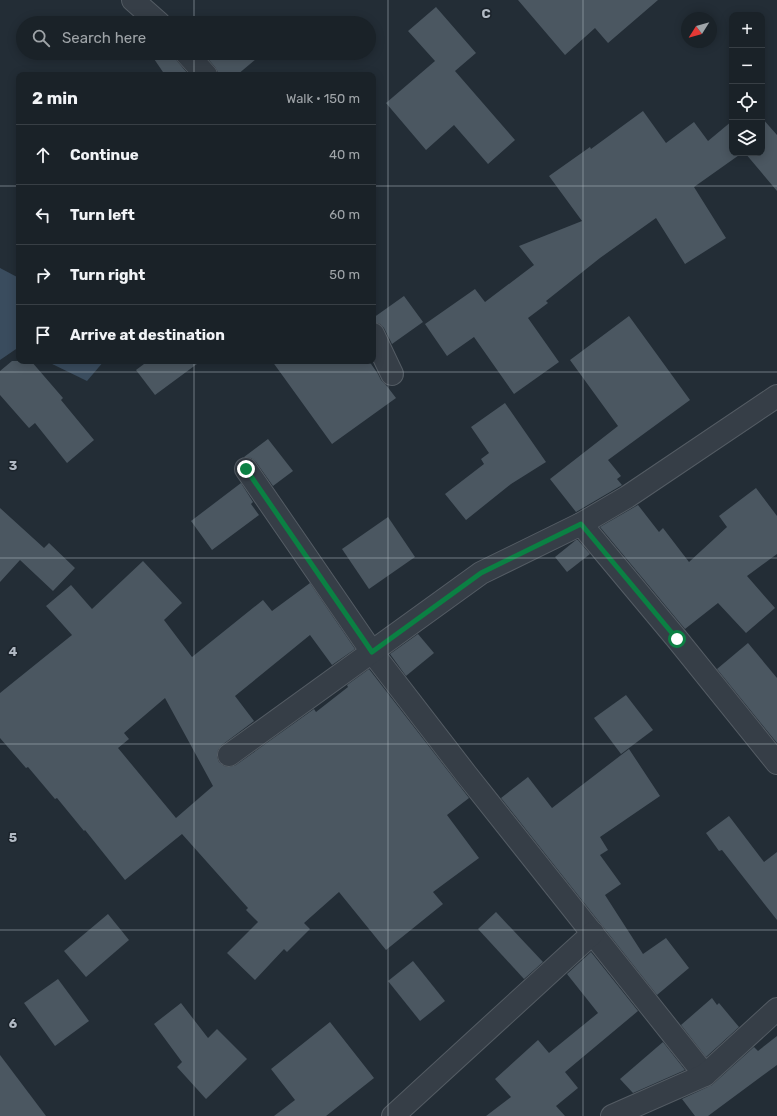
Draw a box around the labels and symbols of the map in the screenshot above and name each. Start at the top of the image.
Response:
text: C [481,6,491,21]
north arrow [681,12,717,48]
text: 3 [9,458,18,473]
route end [237,460,255,478]
route start [668,630,686,648]
text: 4 [9,644,18,659]
text: 5 [9,830,17,845]
text: 6 [9,1016,18,1031]

